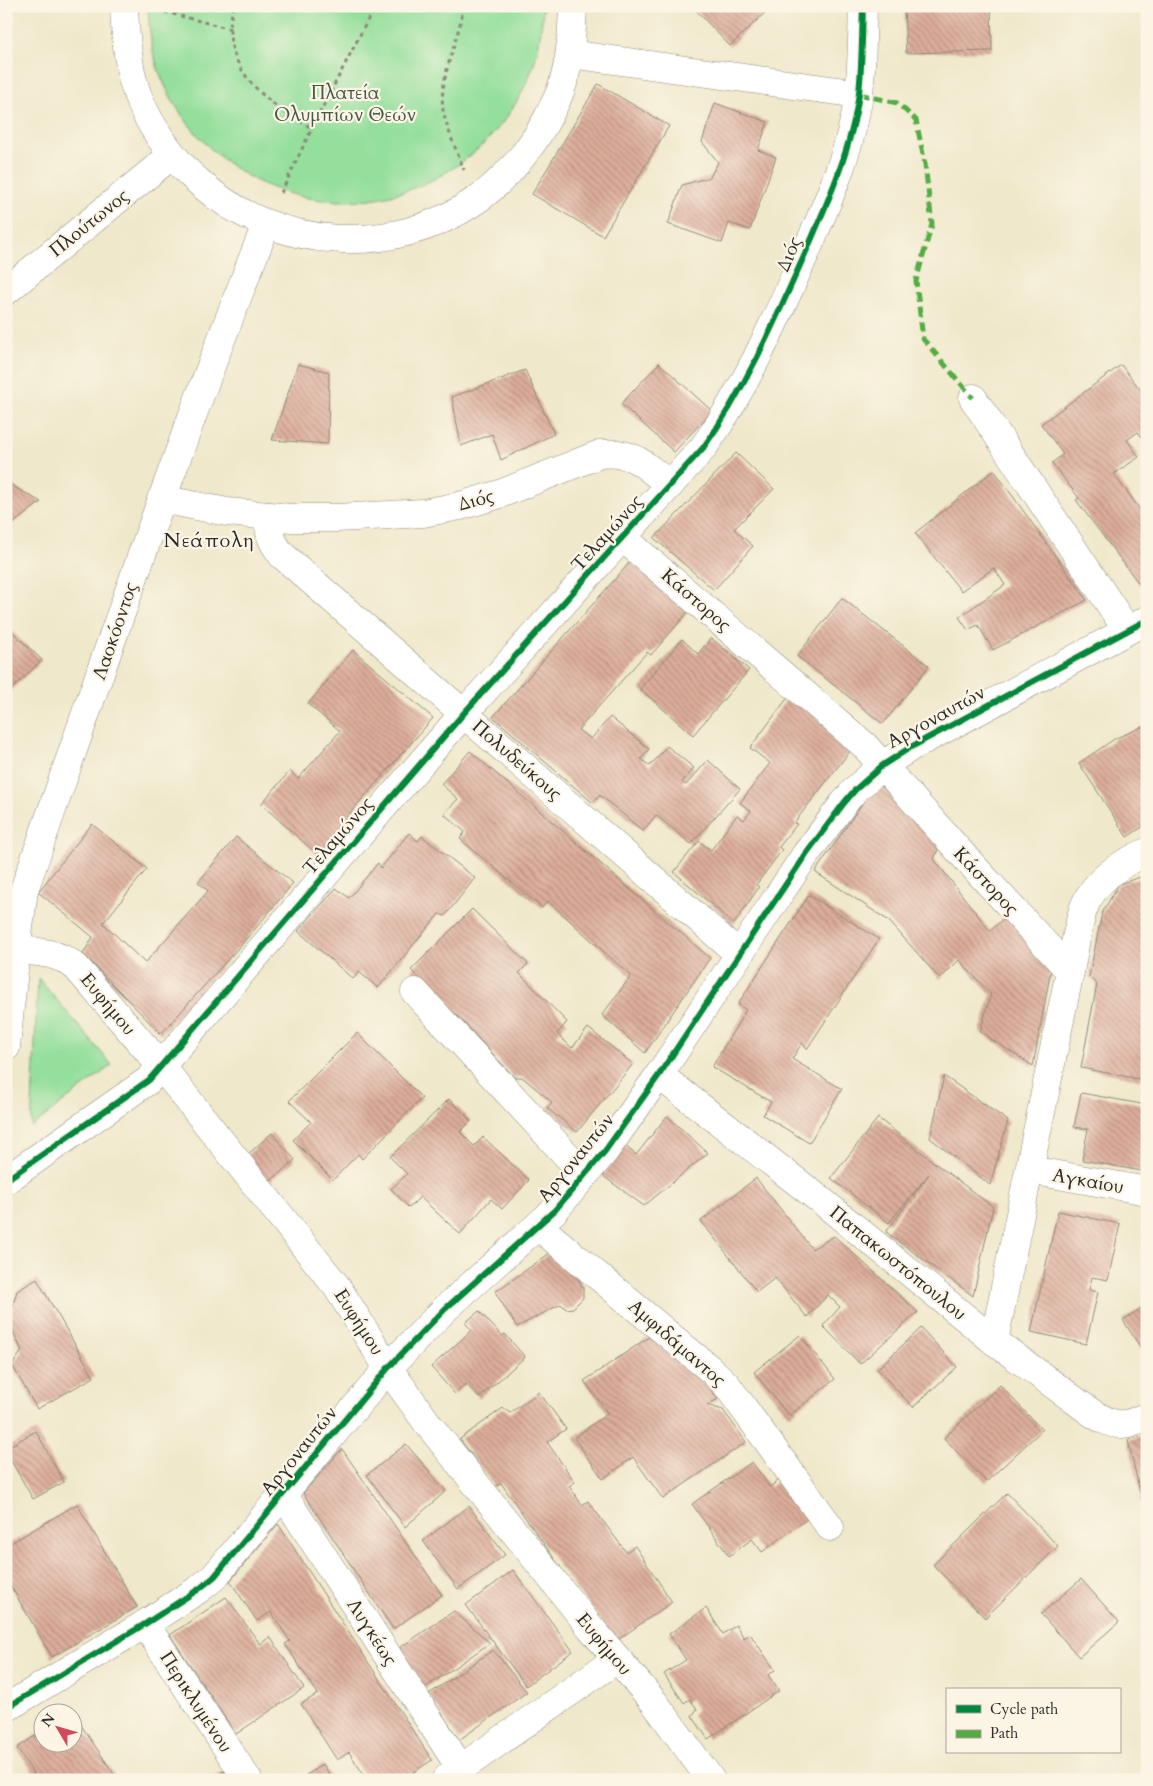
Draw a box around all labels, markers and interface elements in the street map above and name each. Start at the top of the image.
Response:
park label: Πλατεία Ολυμπίων Θεών [274,80,416,128]
street label: Πλούτωνος [44,183,134,263]
street label: Διός [770,232,808,276]
street label: Διός [455,483,497,517]
street label: Τελαμώνος [565,489,649,577]
district label: Νεάπολη [164,527,254,554]
street label: Κάστορος [655,562,737,638]
street label: Λαοκόοντος [86,579,144,683]
street label: Αργοναυτών [882,679,990,755]
street label: Πολυδεύκους [467,714,567,806]
street label: Τελαμώνος [297,791,379,881]
street label: Κάστορος [947,841,1025,921]
street label: Ευφήμου [74,967,142,1041]
street label: Αργοναυτών [532,1108,620,1208]
street label: Αγκαίου [1050,1162,1126,1200]
street label: Παπακωστόπουλου [824,1200,972,1326]
street label: Ευφήμου [328,1284,390,1360]
street label: Αμφιδάμαντος [623,1293,731,1393]
street label: Αργοναυτών [255,1401,343,1501]
street label: Λυγκέως [341,1593,403,1671]
street label: Ευφήμου [570,1607,638,1681]
street label: Περικλυμένου [154,1646,238,1758]
legend [946,1688,1120,1754]
text: Cycle path [990,1699,1059,1719]
north arrow [32,1704,82,1754]
text: N [37,1710,59,1731]
text: Path [990,1723,1019,1743]

